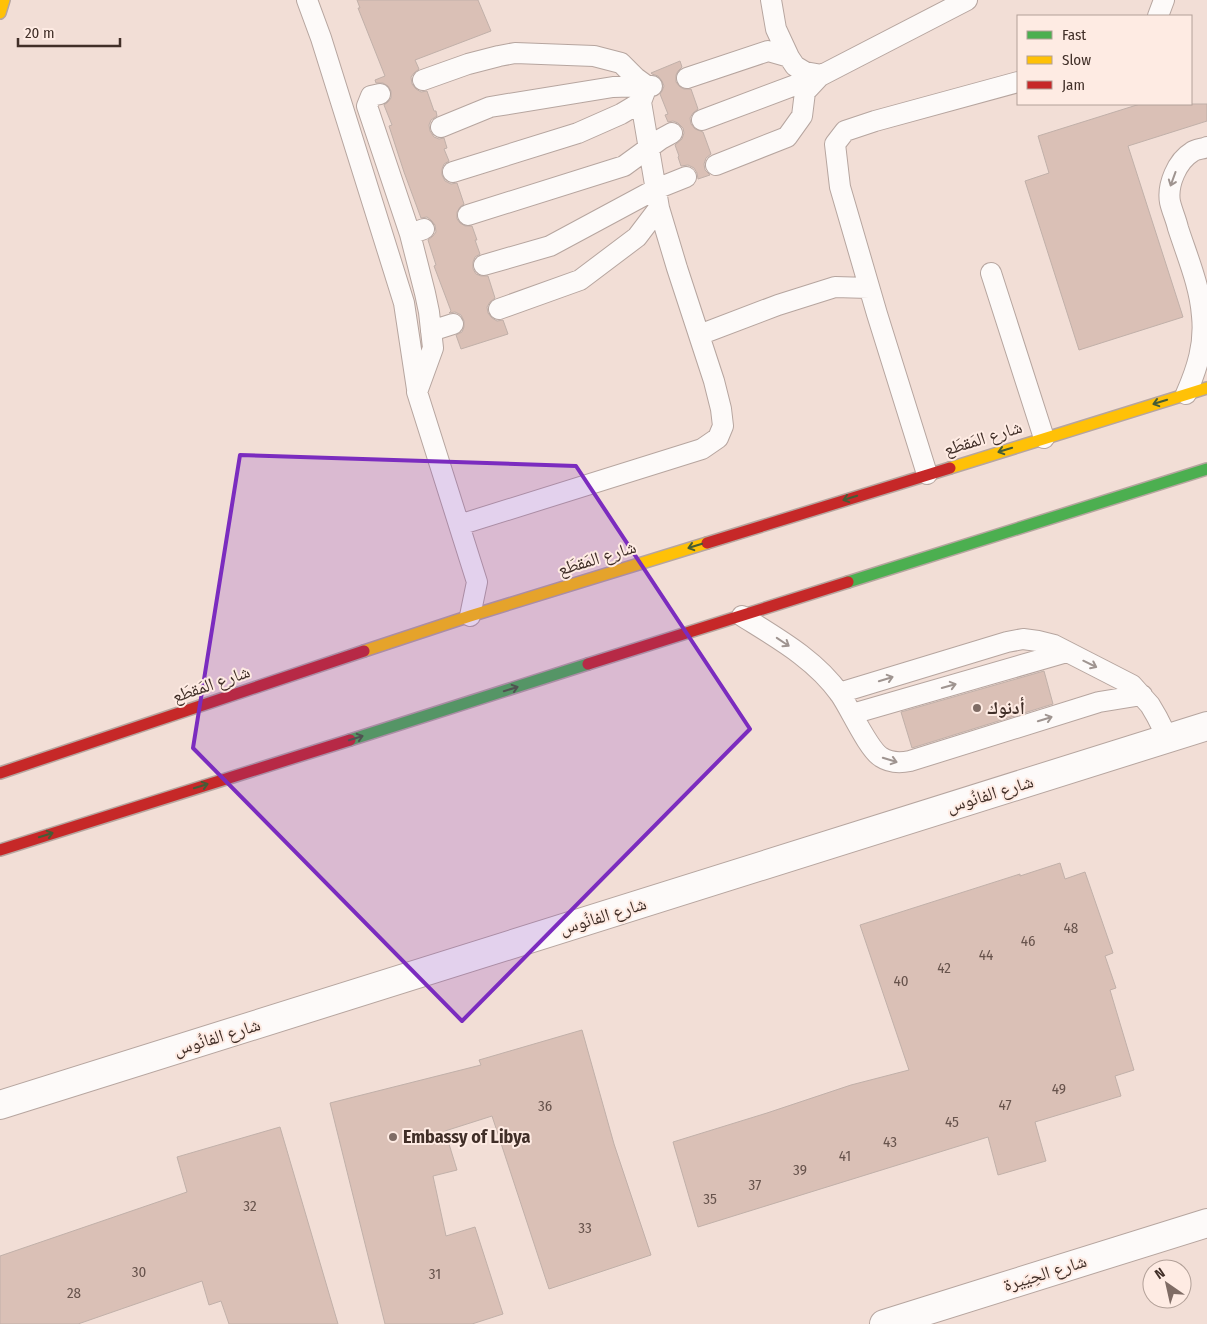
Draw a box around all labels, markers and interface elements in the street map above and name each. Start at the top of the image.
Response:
scale bar [18,15,120,47]
legend [1017,15,1192,105]
text: 20 m [25,24,55,42]
text: Fast [1062,26,1086,44]
text: Slow [1062,51,1091,69]
text: Jam [1062,76,1085,94]
one-way arrow [1168,170,1177,186]
one-way arrow [1153,397,1169,407]
street label: شارع المَقطَع [941,416,1025,461]
one-way arrow [997,445,1013,455]
one-way arrow [842,494,858,503]
street label: شارع المَقطَع [555,536,639,581]
one-way arrow [687,542,703,552]
one-way arrow [776,636,790,647]
street label: شارع المَقطَع [169,660,253,709]
one-way arrow [1082,660,1097,669]
one-way arrow [877,673,893,683]
one-way arrow [941,680,957,690]
one-way arrow [503,683,519,693]
place label: أدنوك [987,697,1025,719]
marker: أدنوك [971,702,983,714]
one-way arrow [1037,713,1053,723]
one-way arrow [348,732,364,742]
one-way arrow [881,755,897,765]
street label: شارع الفانُوس [944,770,1036,818]
one-way arrow [193,781,209,791]
one-way arrow [38,830,54,840]
street label: شارع الفانُوس [557,892,649,940]
house number: 48 [1064,919,1078,937]
house number: 46 [1021,932,1035,950]
house number: 44 [979,946,993,964]
house number: 42 [937,959,951,977]
house number: 40 [893,972,909,990]
street label: شارع الفانُوس [171,1013,263,1061]
house number: 49 [1052,1080,1066,1098]
house number: 47 [998,1096,1012,1114]
house number: 36 [538,1097,552,1115]
house number: 45 [945,1113,959,1131]
place label: Embassy of Libya [403,1126,530,1148]
marker: Embassy of Libya [387,1131,399,1143]
house number: 43 [883,1133,897,1151]
house number: 41 [839,1147,851,1165]
house number: 39 [793,1161,807,1179]
house number: 37 [749,1176,761,1194]
house number: 35 [703,1190,717,1208]
house number: 32 [243,1197,257,1215]
house number: 33 [578,1219,592,1237]
street label: شارع الحِيَيرة [1001,1250,1089,1296]
north arrow [1142,1259,1192,1309]
house number: 30 [132,1263,146,1281]
text: N [1152,1264,1168,1283]
house number: 31 [429,1265,441,1283]
house number: 28 [67,1284,81,1302]

